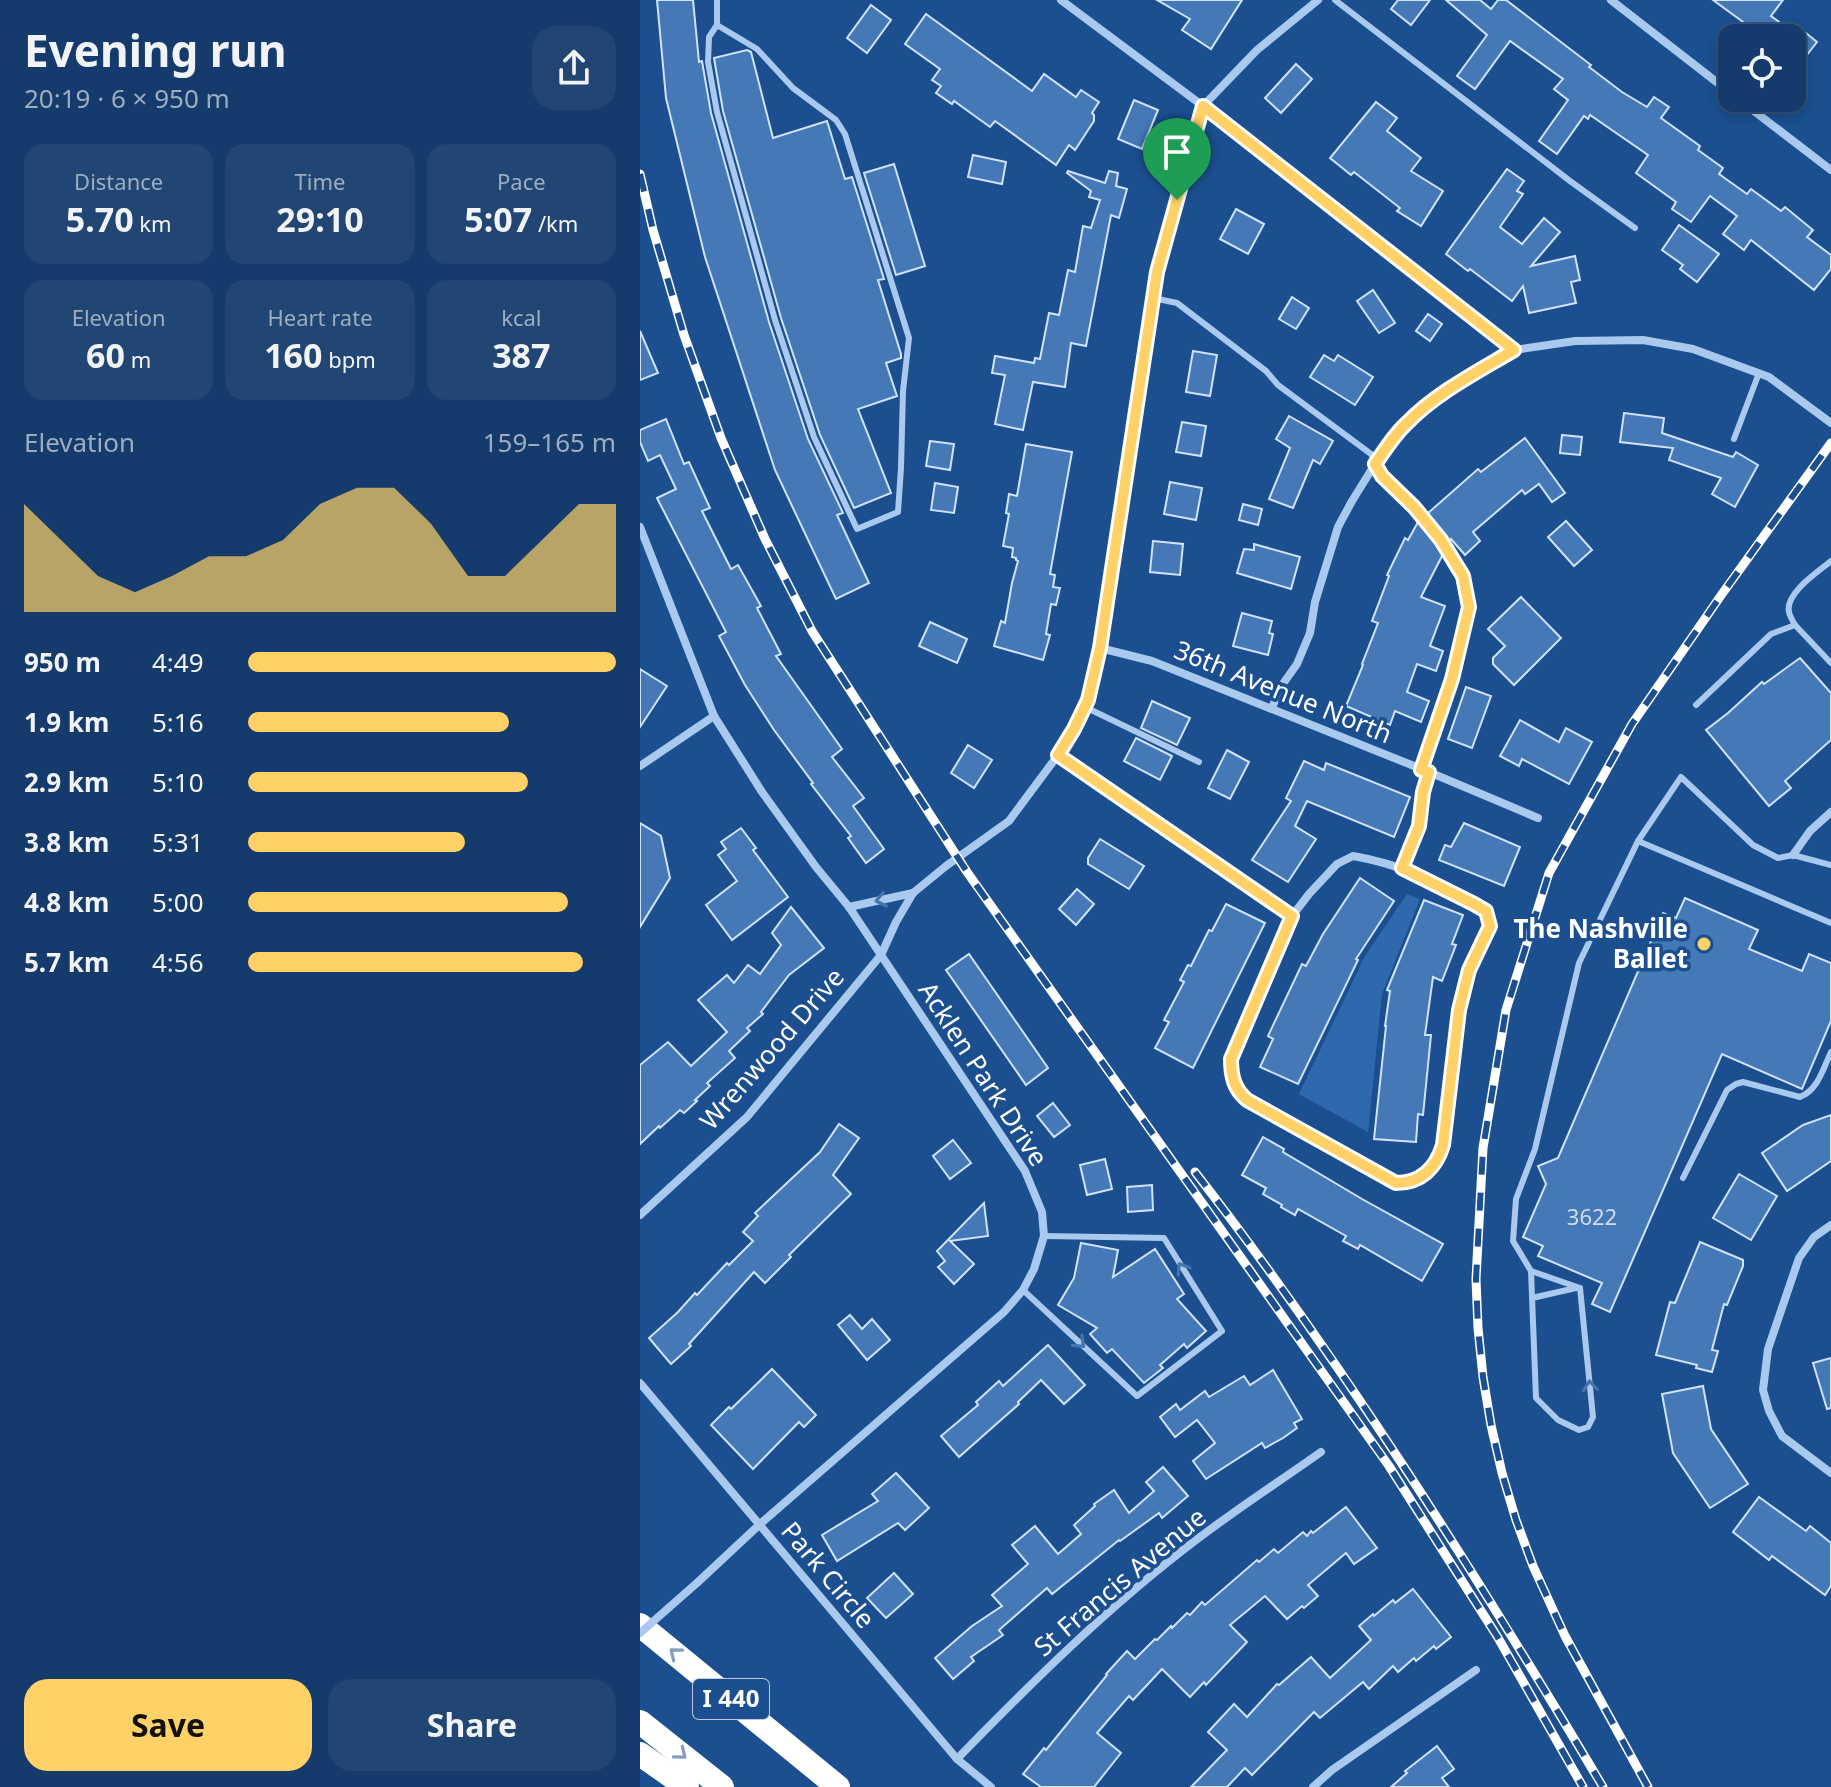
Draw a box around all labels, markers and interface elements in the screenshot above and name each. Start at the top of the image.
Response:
text: Evening run [24,20,287,80]
map controls [1718,24,1806,112]
button: locate [1718,24,1806,112]
button: share [532,26,616,110]
text: 20:19 · 6 × 950 m [24,80,230,116]
pin [1143,118,1211,200]
icon: arrive [1155,130,1199,174]
text: Distance [74,166,163,196]
text: Time [295,166,345,196]
text: Pace [497,166,546,196]
text: 5.70 [66,196,134,242]
text: 29:10 [276,196,364,242]
text: 5:07 [464,196,532,242]
text: km [134,208,172,238]
text: /km [532,208,578,238]
text: Elevation [72,302,166,332]
text: Heart rate [267,302,373,332]
text: kcal [501,302,541,332]
text: 60 [86,332,125,378]
text: 160 [264,332,322,378]
text: 387 [492,332,551,378]
text: m [125,344,151,374]
text: bpm [322,344,376,374]
text: Elevation [24,424,135,460]
text: 159–165 m [483,424,616,460]
street label: 36th Avenue North [1169,631,1398,751]
text: 950 m [24,644,101,680]
text: 4:49 [152,644,204,680]
text: 1.9 km [24,704,109,740]
text: 5:16 [152,704,204,740]
text: 2.9 km [24,764,109,800]
text: 5:10 [152,764,204,800]
text: 3.8 km [24,824,109,860]
text: 5:31 [152,824,204,860]
text: 4.8 km [24,884,109,920]
text: 5:00 [152,884,204,920]
one-way arrow [875,891,888,908]
place label: The Nashville Ballet [1514,910,1688,976]
marker: The Nashville Ballet [1695,935,1713,953]
text: 5.7 km [24,944,109,980]
text: 4:56 [152,944,204,980]
street label: Wrenwood Drive [691,960,852,1137]
street label: Acklen Park Drive [911,974,1057,1173]
house number: 3622 [1567,1201,1617,1231]
one-way arrow [1177,1262,1192,1276]
one-way arrow [1071,1334,1085,1349]
one-way arrow [1581,1380,1598,1393]
street label: St Francis Avenue [1026,1499,1213,1664]
street label: Park Circle [774,1513,884,1635]
one-way arrow [670,1648,684,1663]
button: Save [24,1679,312,1771]
button: Share [328,1679,616,1771]
road number: I 440 [693,1679,769,1719]
one-way arrow [672,1745,687,1759]

